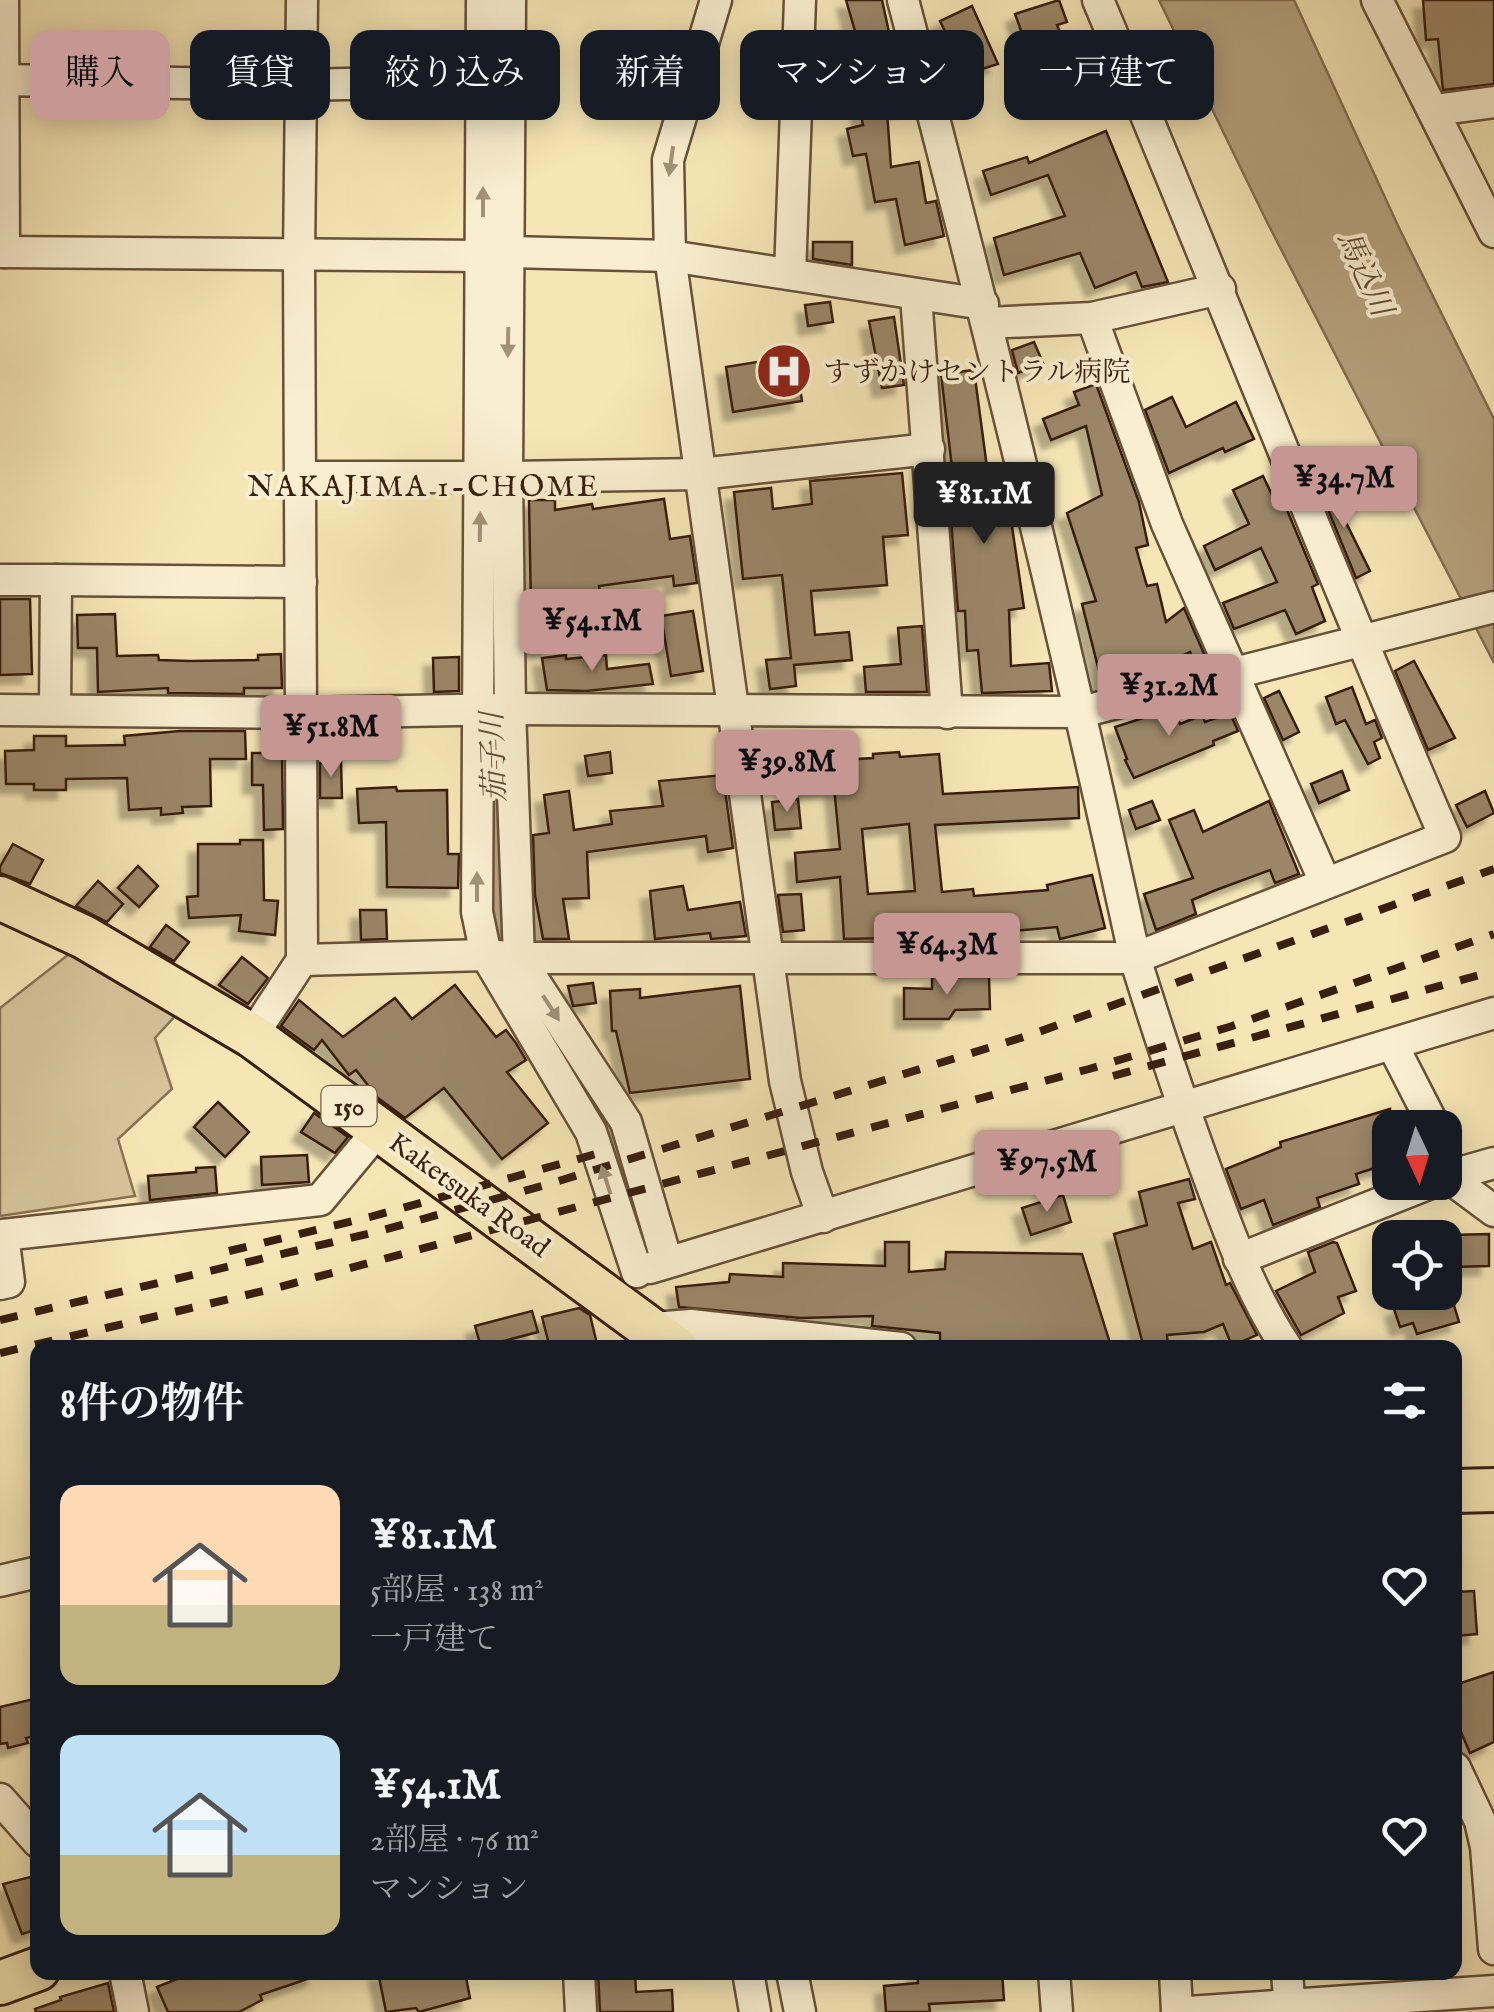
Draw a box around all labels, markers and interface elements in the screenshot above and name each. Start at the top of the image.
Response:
chip: 購入 [30,30,170,120]
chip: 賃貸 [190,30,330,120]
chip: 絞り込み [350,30,560,120]
chip: 新着 [580,30,720,120]
chip: マンション [740,30,984,120]
chip: 一戸建て [1004,30,1214,120]
one-way arrow [663,146,679,177]
one-way arrow [475,185,491,217]
water label: 馬込川 [1327,225,1401,325]
one-way arrow [500,327,516,359]
hospital icon: すずかけセントラル病院 [754,341,814,401]
place label: すずかけセントラル病院 [823,356,1130,391]
pin: ¥34.7M [1263,446,1425,531]
text: ¥34.7M [1293,458,1395,499]
pin: ¥81.1M [903,462,1065,547]
district label: NAKAJIMA 1-CHOME [248,469,600,507]
text: ¥81.1M [936,474,1032,515]
one-way arrow [472,510,488,542]
pin: ¥54.1M [511,589,673,674]
text: ¥54.1M [542,601,642,642]
pin: ¥31.2M [1088,654,1250,739]
text: ¥31.2M [1119,666,1219,707]
pin: ¥51.8M [250,695,412,780]
text: ¥51.8M [283,707,379,748]
water label: 茄子川 [474,708,516,803]
pin: ¥39.8M [706,730,868,815]
text: ¥39.8M [738,742,836,783]
one-way arrow [469,870,485,902]
pin: ¥64.3M [866,913,1028,998]
text: ¥64.3M [896,925,998,966]
one-way arrow [542,994,560,1021]
road number: 150 [322,1086,376,1126]
north arrow [1372,1110,1462,1200]
map controls [1372,1110,1462,1310]
street label: Kaketsuka Road [381,1126,556,1266]
pin: ¥97.5M [966,1130,1128,1215]
text: ¥97.5M [997,1142,1097,1183]
one-way arrow [598,1164,613,1194]
button: locate [1372,1220,1462,1310]
icon: filters [1377,1373,1432,1428]
text: 8件の物件 [60,1379,244,1432]
text: ¥81.1M [370,1510,497,1563]
icon: home [140,1525,260,1645]
icon: heart [1377,1558,1432,1613]
text: 5部屋 · 138 m² [370,1571,544,1612]
text: 一戸建て [370,1620,498,1661]
text: ¥54.1M [370,1760,501,1813]
icon: home [140,1775,260,1895]
icon: heart [1377,1808,1432,1863]
text: 2部屋 · 76 m² [370,1821,539,1862]
text: マンション [370,1870,529,1911]

